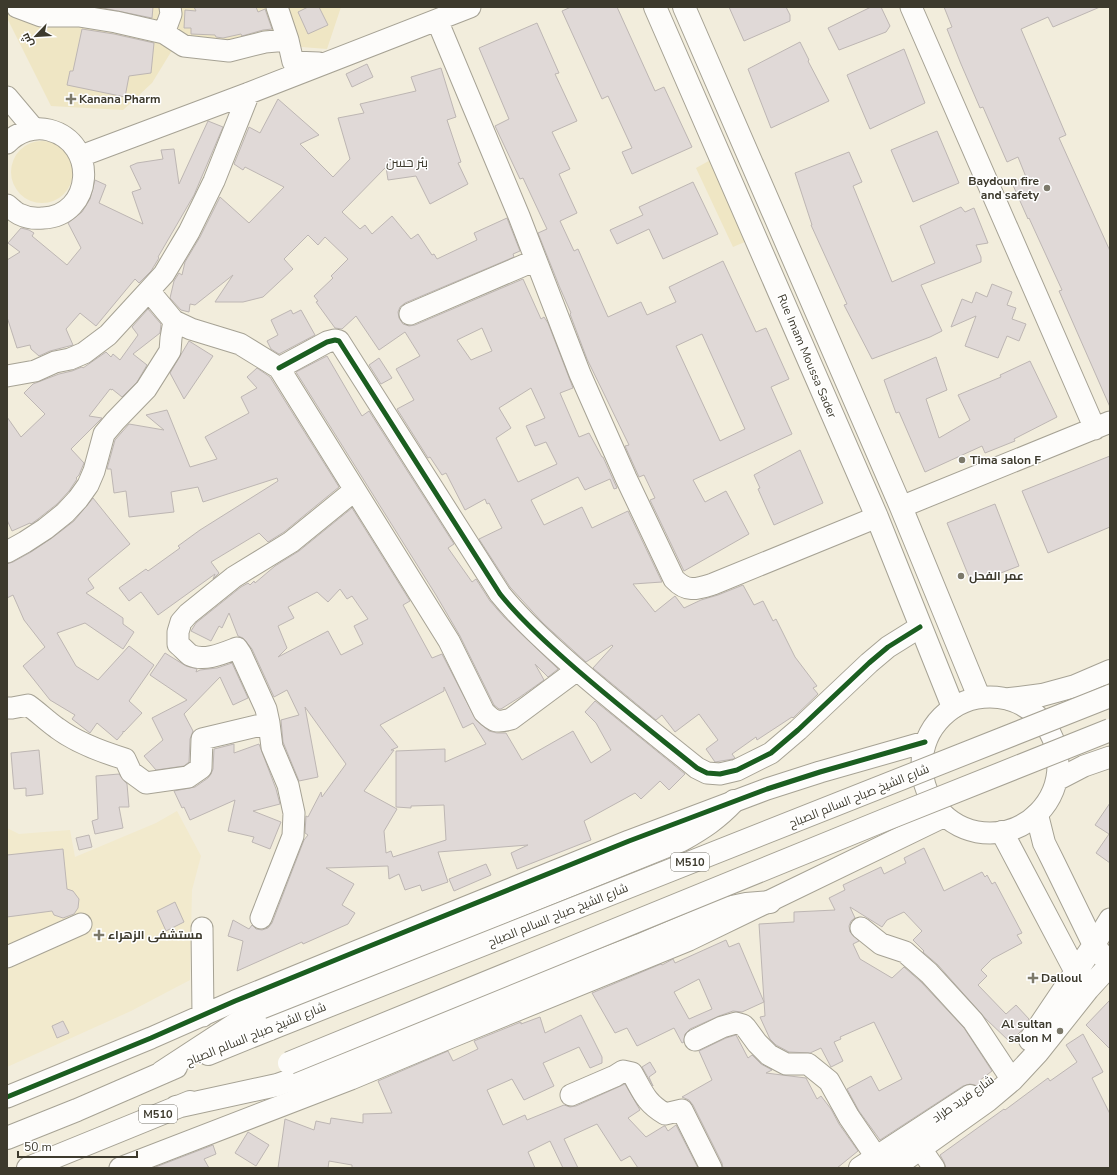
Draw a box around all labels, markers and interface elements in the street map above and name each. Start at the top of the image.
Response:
north arrow [16,16,56,56]
text: ش [18,30,37,50]
place label: Kanana Pharm [79,91,161,107]
marker: Kanana Pharm [66,94,76,104]
district label: بئر حسن [386,154,428,172]
place label: Baydoun fire and safety [968,173,1040,203]
marker: Baydoun fire and safety [1042,183,1052,193]
street label: Rue Imam Moussa Sader [774,291,841,421]
place label: Tima salon F [970,452,1041,468]
marker: Tima salon F [957,455,967,465]
place label: عمر الفحل [969,568,1024,584]
marker: عمر الفحل [956,571,966,581]
street label: شارع الشيخ صباح السالم الصباح [787,761,931,831]
road number: M510 [671,853,709,871]
street label: شارع الشيخ صباح السالم الصباح [486,880,630,950]
place label: مستشفى الزهراء [108,927,203,943]
marker: مستشفى الزهراء [93,929,105,941]
place label: Dalloul [1041,970,1082,986]
marker: Dalloul [1028,973,1038,983]
street label: شارع الشيخ صباح السالم الصباح [184,999,328,1069]
place label: Al sultan salon M [1001,1016,1052,1046]
marker: Al sultan salon M [1055,1026,1065,1036]
street label: شارع فريد طراد [929,1072,997,1126]
road number: M510 [139,1105,177,1123]
scale bar [18,1133,137,1159]
text: 50 m [24,1139,52,1155]

